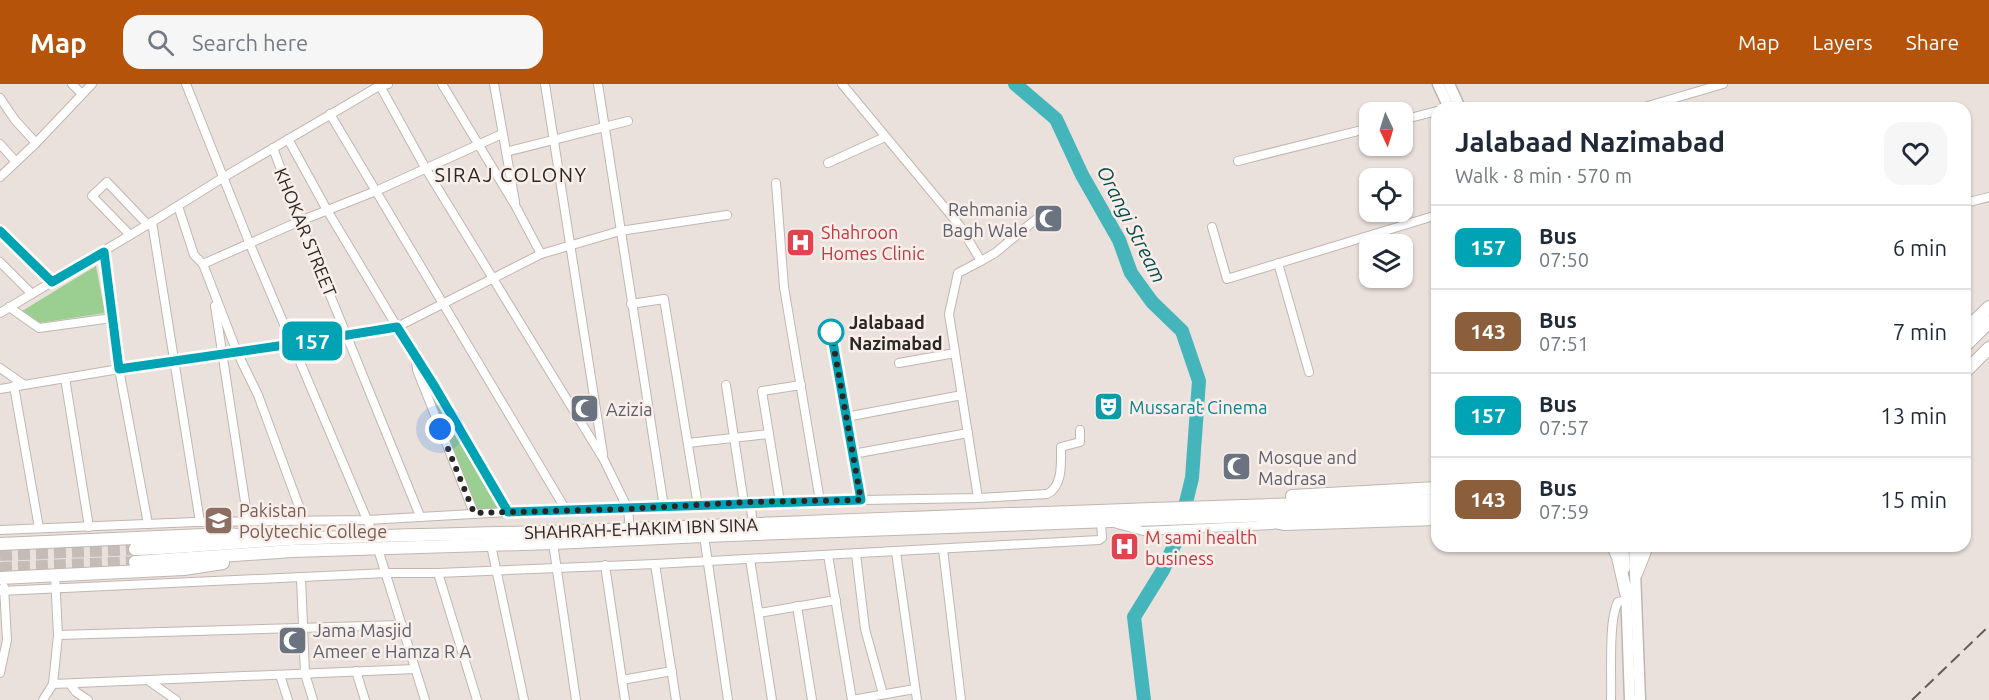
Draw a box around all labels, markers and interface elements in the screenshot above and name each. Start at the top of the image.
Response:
search box [123,15,543,69]
icon: search [144,26,177,59]
text: Map [30,27,87,58]
text: Search here [192,30,308,55]
text: Map [1738,30,1779,54]
text: Layers [1812,30,1873,54]
text: Share [1906,30,1959,54]
north arrow [1359,102,1413,156]
map controls [1359,102,1413,288]
button: heart [1884,122,1947,185]
text: Jalabaad Nazimabad [1455,126,1725,157]
water label: Orangi Stream [1093,162,1171,286]
district label: SIRAJ COLONY [434,163,588,186]
text: Walk · 8 min · 570 m [1455,164,1632,187]
street label: KHOKAR STREET [271,165,341,299]
button: locate [1359,168,1413,222]
place label: Rehmania Bagh Wale [942,199,1028,240]
mosque icon: Rehmania Bagh Wale [1033,203,1065,235]
place label: Shahroon Homes Clinic [821,222,925,263]
text: Bus [1539,223,1577,248]
hospital icon: Shahroon Homes Clinic [784,226,816,258]
button: layers [1359,234,1413,288]
text: 157 [1470,235,1506,259]
text: 6 min [1893,235,1947,260]
text: 07:50 [1539,248,1589,271]
text: Bus [1539,307,1577,332]
place label: Jalabaad Nazimabad [849,312,943,353]
marker: Jalabaad Nazimabad [818,319,844,345]
text: 143 [1470,319,1506,343]
text: 7 min [1893,319,1947,344]
line badge: 157 [278,322,346,360]
text: 157 [294,329,330,353]
text: 07:51 [1539,332,1589,355]
theatre icon: Mussarat Cinema [1092,391,1124,423]
text: Bus [1539,391,1577,416]
mosque icon: Azizia [569,393,601,425]
place label: Mussarat Cinema [1129,397,1267,417]
place label: Azizia [606,399,653,419]
text: 157 [1470,403,1506,427]
text: 13 min [1880,403,1947,428]
your location [425,414,455,444]
text: 07:57 [1539,416,1589,439]
place label: Mosque and Madrasa [1258,447,1357,488]
mosque icon: Mosque and Madrasa [1221,451,1253,483]
text: Bus [1539,475,1577,500]
text: 143 [1470,487,1506,511]
text: 15 min [1880,487,1947,512]
place label: Pakistan Polytechic College [239,500,387,541]
text: 07:59 [1539,500,1589,523]
school or university icon: Pakistan Polytechic College [202,504,234,536]
street label: SHAHRAH-E-HAKIM IBN SINA [524,514,759,542]
place label: M sami health business [1145,527,1257,568]
hospital icon: M sami health business [1108,531,1140,563]
place label: Jama Masjid Ameer e Hamza R A [313,620,471,661]
mosque icon: Jama Masjid Ameer e Hamza R A [276,624,308,656]

